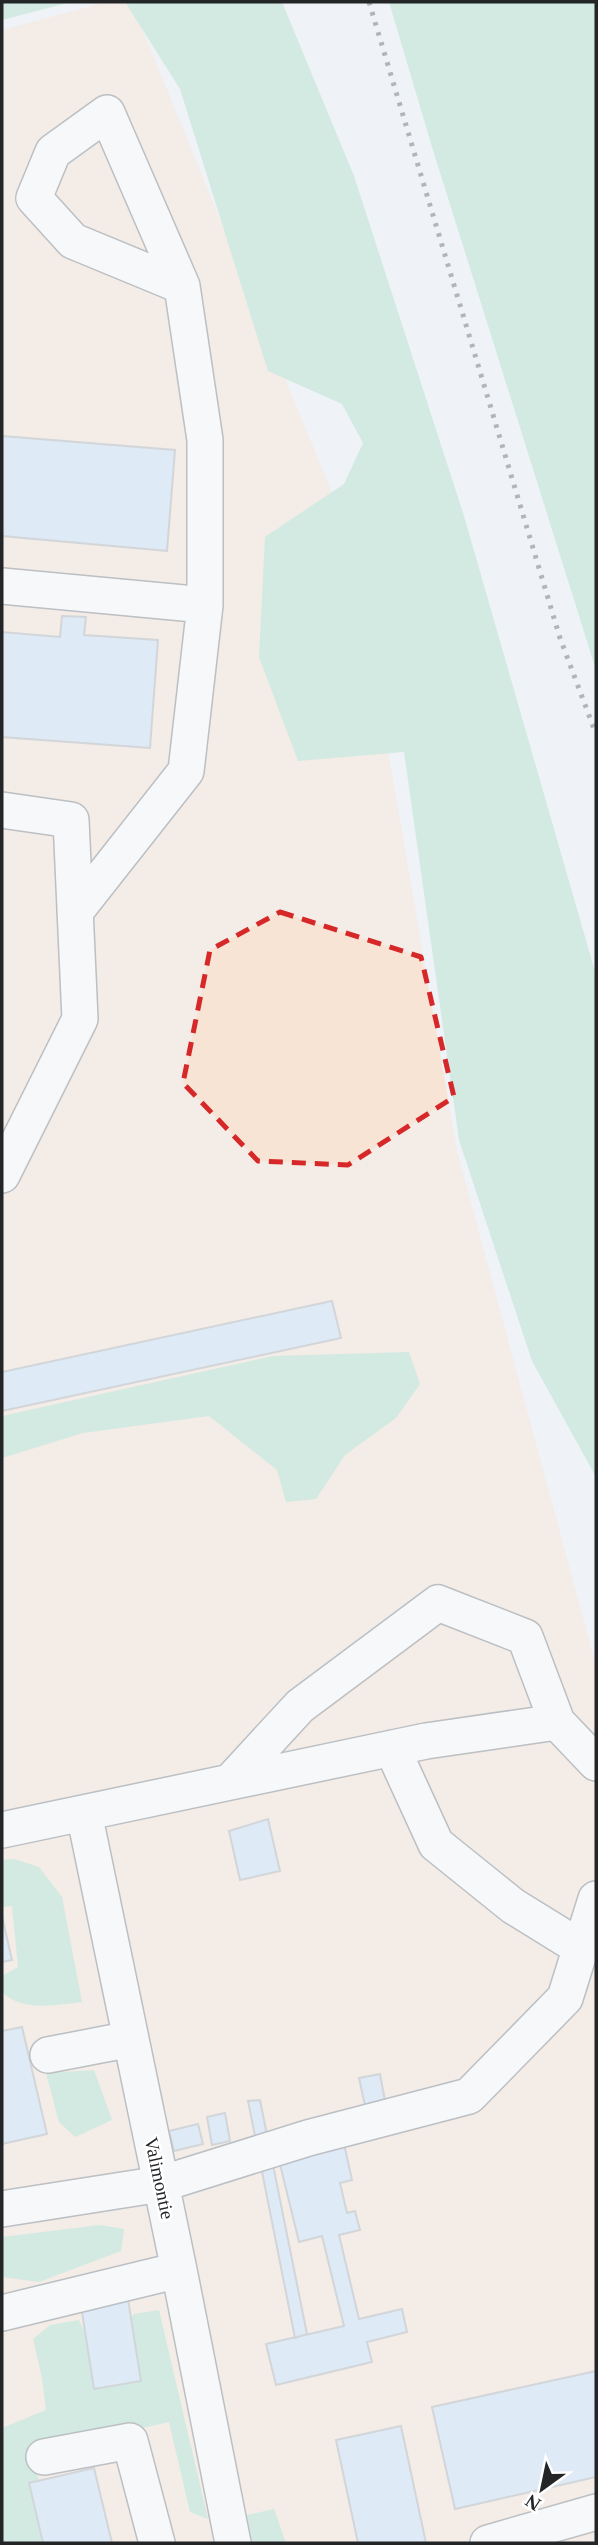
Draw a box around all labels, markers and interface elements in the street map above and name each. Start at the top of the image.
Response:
street label: Valimontie [141,2135,178,2221]
north arrow [507,2454,577,2524]
text: N [521,2490,544,2515]

